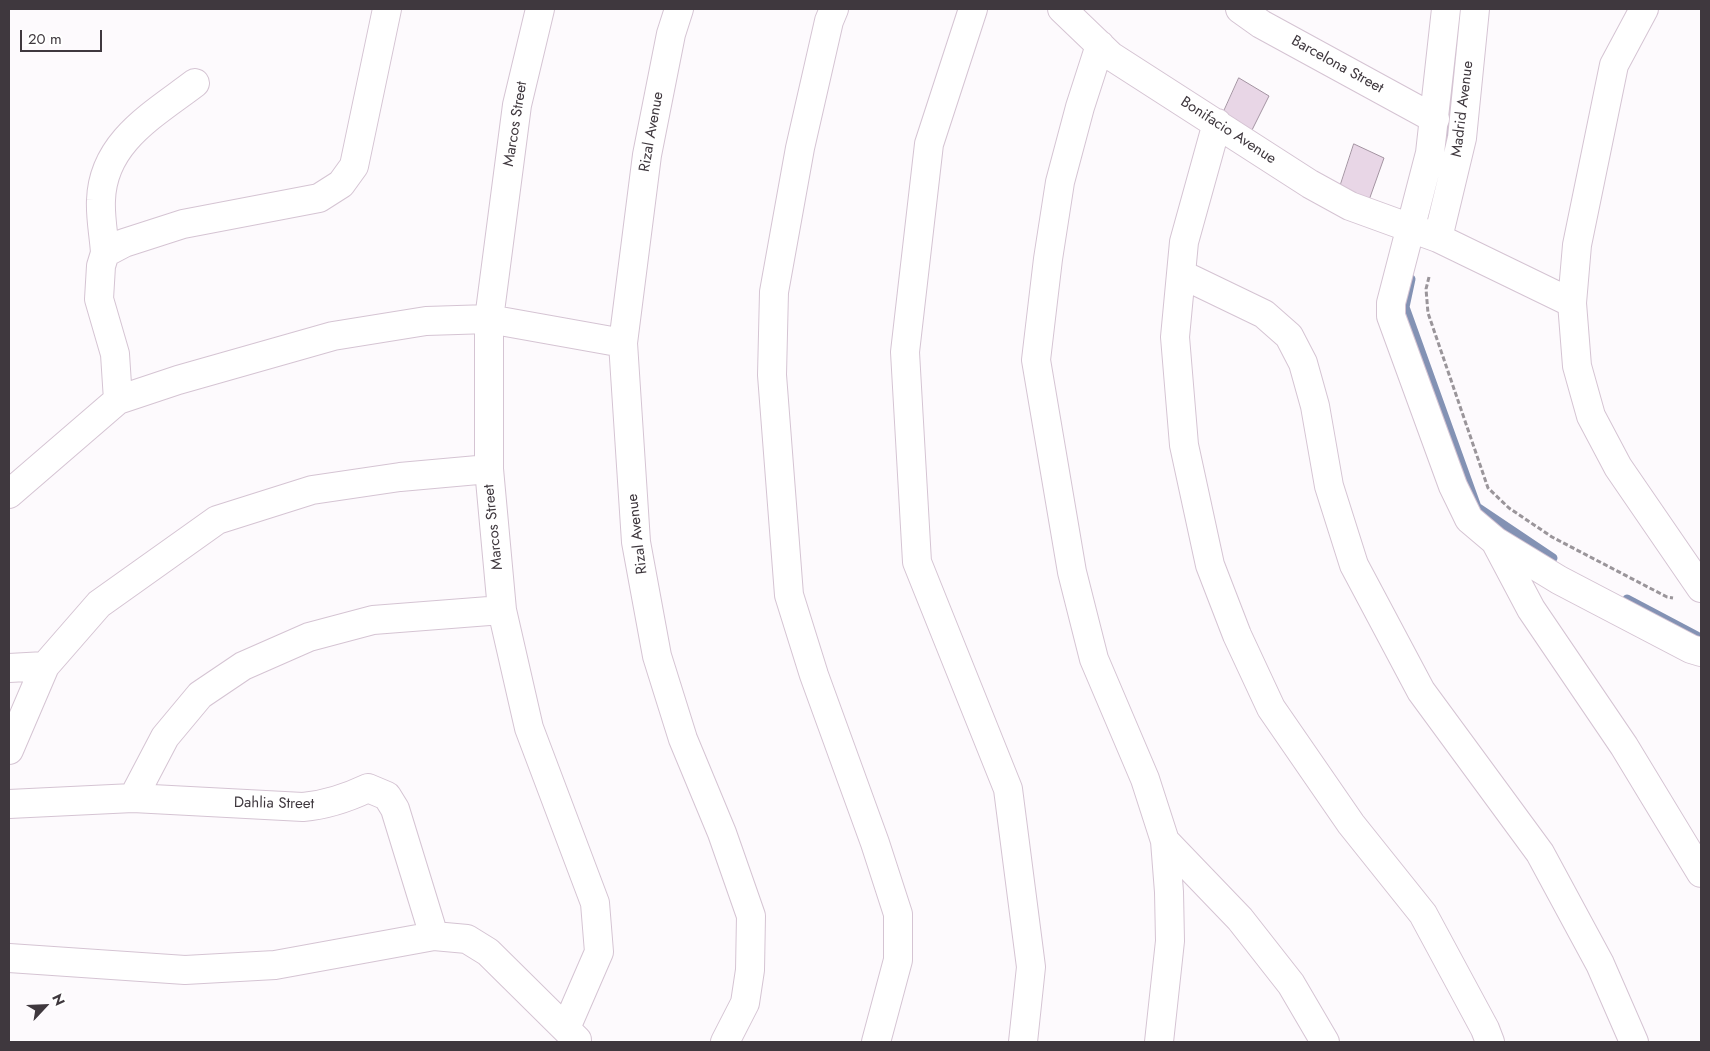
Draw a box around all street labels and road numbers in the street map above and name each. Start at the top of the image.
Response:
street label: Barcelona Street [1288,32,1386,98]
street label: Madrid Avenue [1448,60,1478,158]
street label: Marcos Street [500,80,532,168]
street label: Rizal Avenue [636,91,668,173]
street label: Bonifacio Avenue [1177,93,1279,169]
street label: Marcos Street [481,483,507,571]
street label: Rizal Avenue [624,493,652,575]
street label: Dahlia Street [234,794,314,814]

